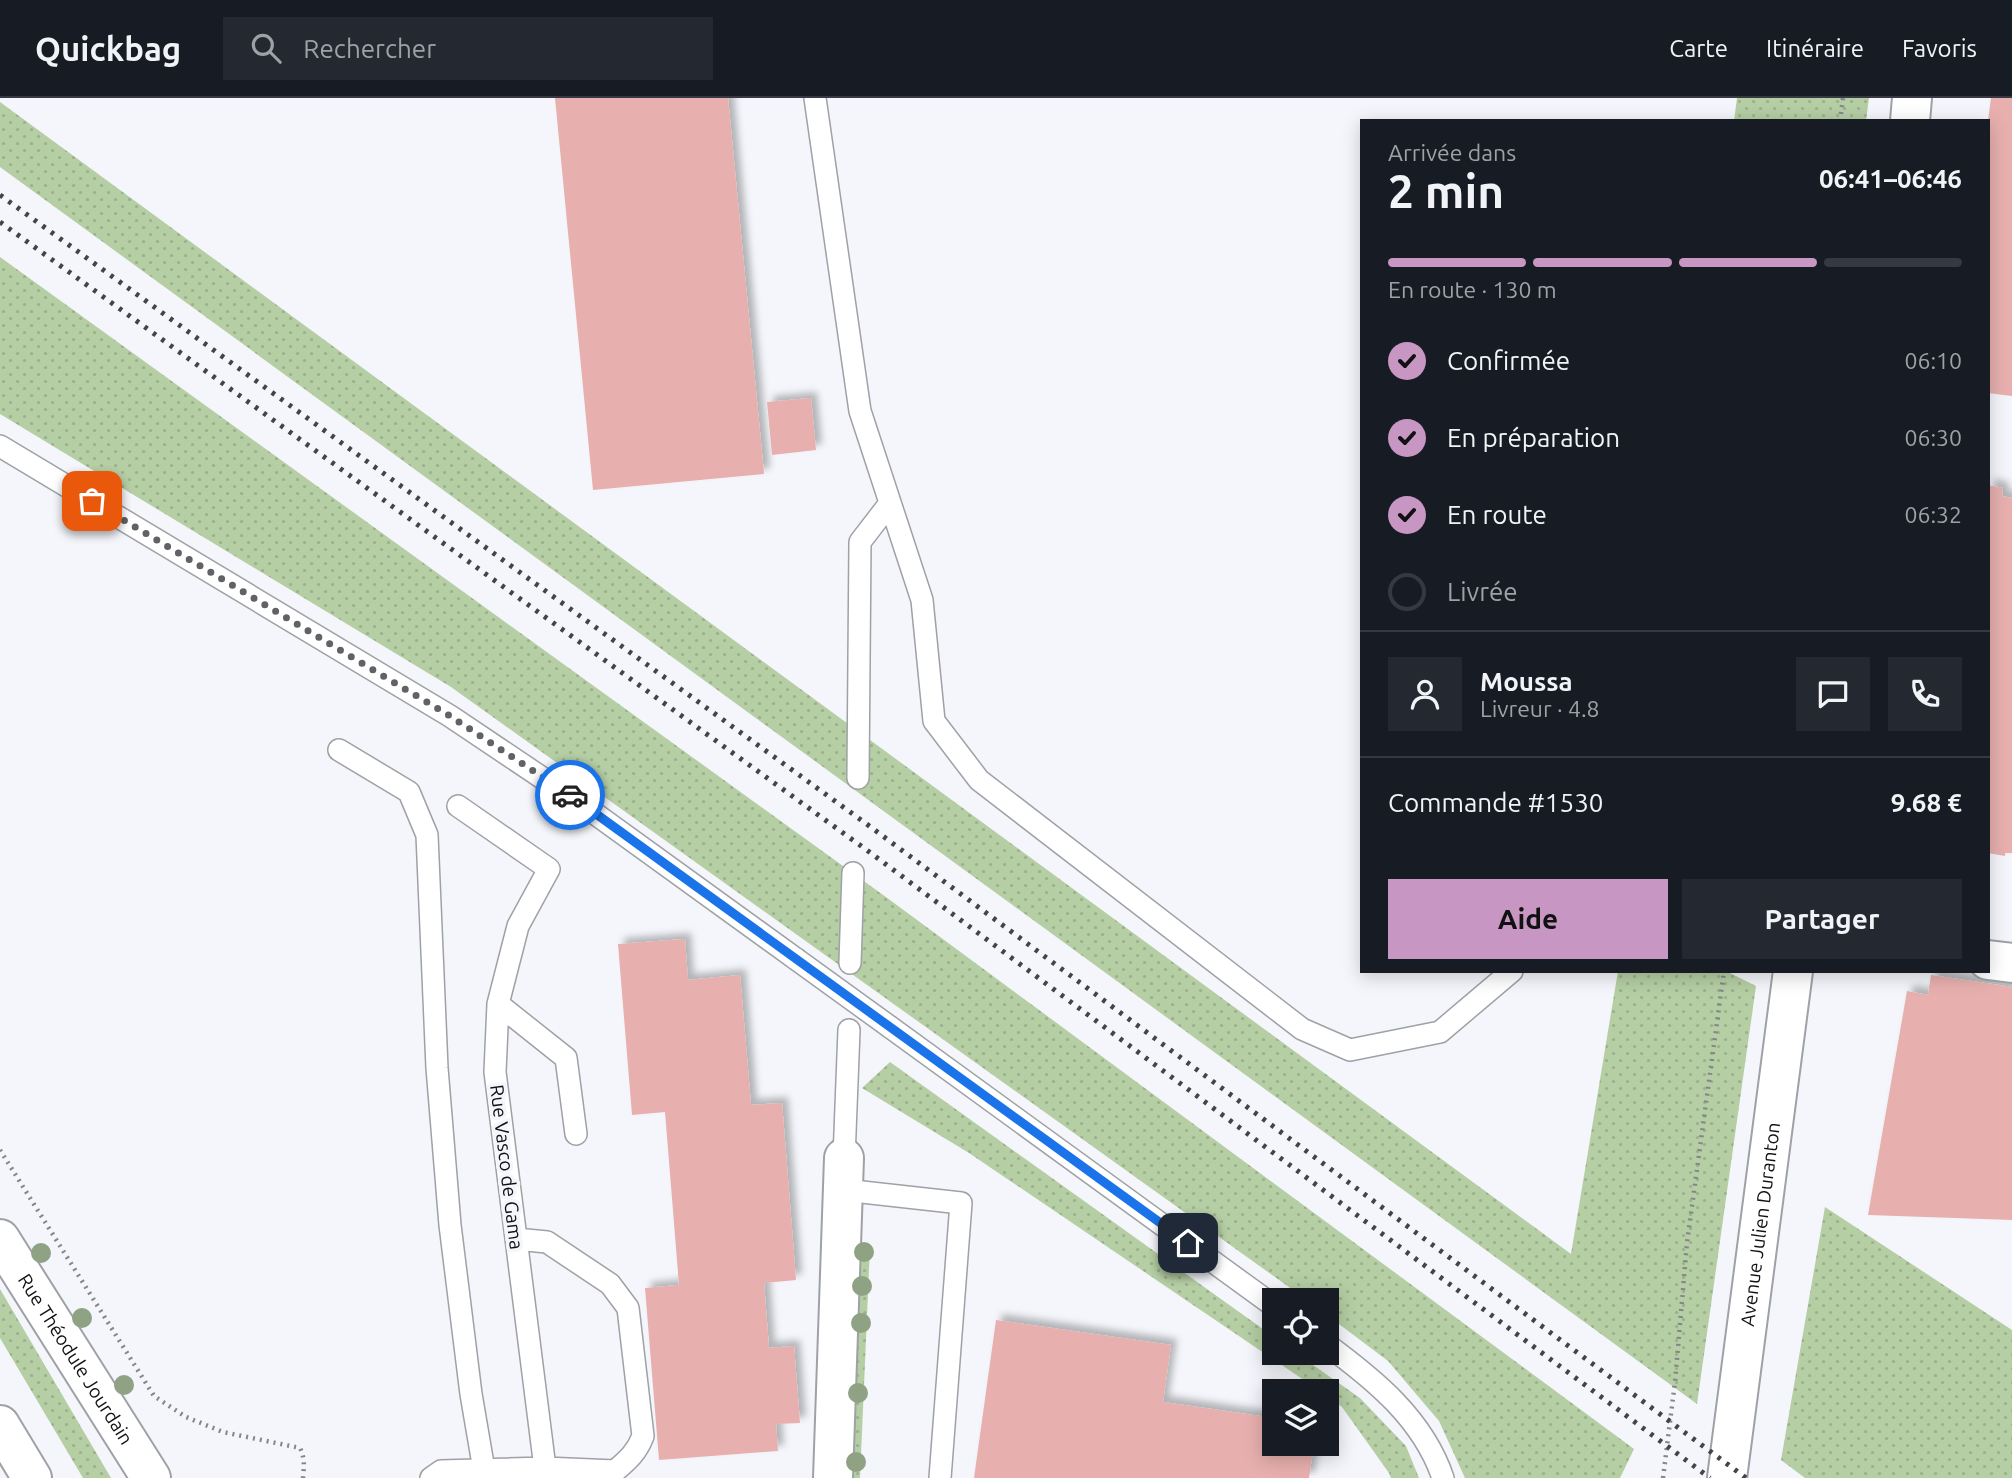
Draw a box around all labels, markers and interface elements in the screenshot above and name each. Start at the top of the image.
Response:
search box [223,17,713,80]
icon: search [247,29,285,67]
text: Quickbag [35,30,181,67]
text: Rechercher [303,34,436,63]
text: Carte [1669,35,1728,62]
text: Itinéraire [1766,35,1864,62]
text: Favoris [1902,35,1977,62]
text: Arrivée dans [1388,140,1516,165]
text: 06:41–06:46 [1819,164,1962,193]
text: 2 min [1388,165,1504,217]
text: En route · 130 m [1388,277,1557,302]
icon: check [1388,342,1426,380]
text: Confirmée [1447,346,1570,375]
text: 06:10 [1904,348,1962,373]
icon: check [1388,419,1426,457]
text: En préparation [1447,423,1620,452]
text: 06:30 [1904,425,1962,450]
pin [62,471,122,531]
icon: bag [73,482,111,520]
icon: check [1388,496,1426,534]
text: En route [1447,500,1547,529]
text: 06:32 [1904,502,1962,527]
text: Livrée [1447,577,1518,606]
button: person [1388,657,1462,731]
button: chat [1796,657,1870,731]
button: phone [1888,657,1962,731]
text: Moussa [1480,667,1573,696]
text: Livreur · 4.8 [1480,696,1600,721]
courier [535,760,605,830]
icon: car [551,776,589,814]
text: Commande #1530 [1388,788,1604,817]
text: 9.68 € [1891,788,1962,817]
button: Aide [1388,879,1668,959]
button: Partager [1682,879,1962,959]
street label: Rue Vasco de Gama [486,1083,528,1251]
street label: Avenue Julien Duranton [1736,1121,1784,1327]
pin [1158,1213,1218,1273]
icon: home [1169,1224,1207,1262]
street label: Rue Théodule Jourdain [14,1270,138,1448]
map controls [1262,1288,1339,1456]
button: locate [1262,1288,1339,1365]
button: layers [1262,1379,1339,1456]

